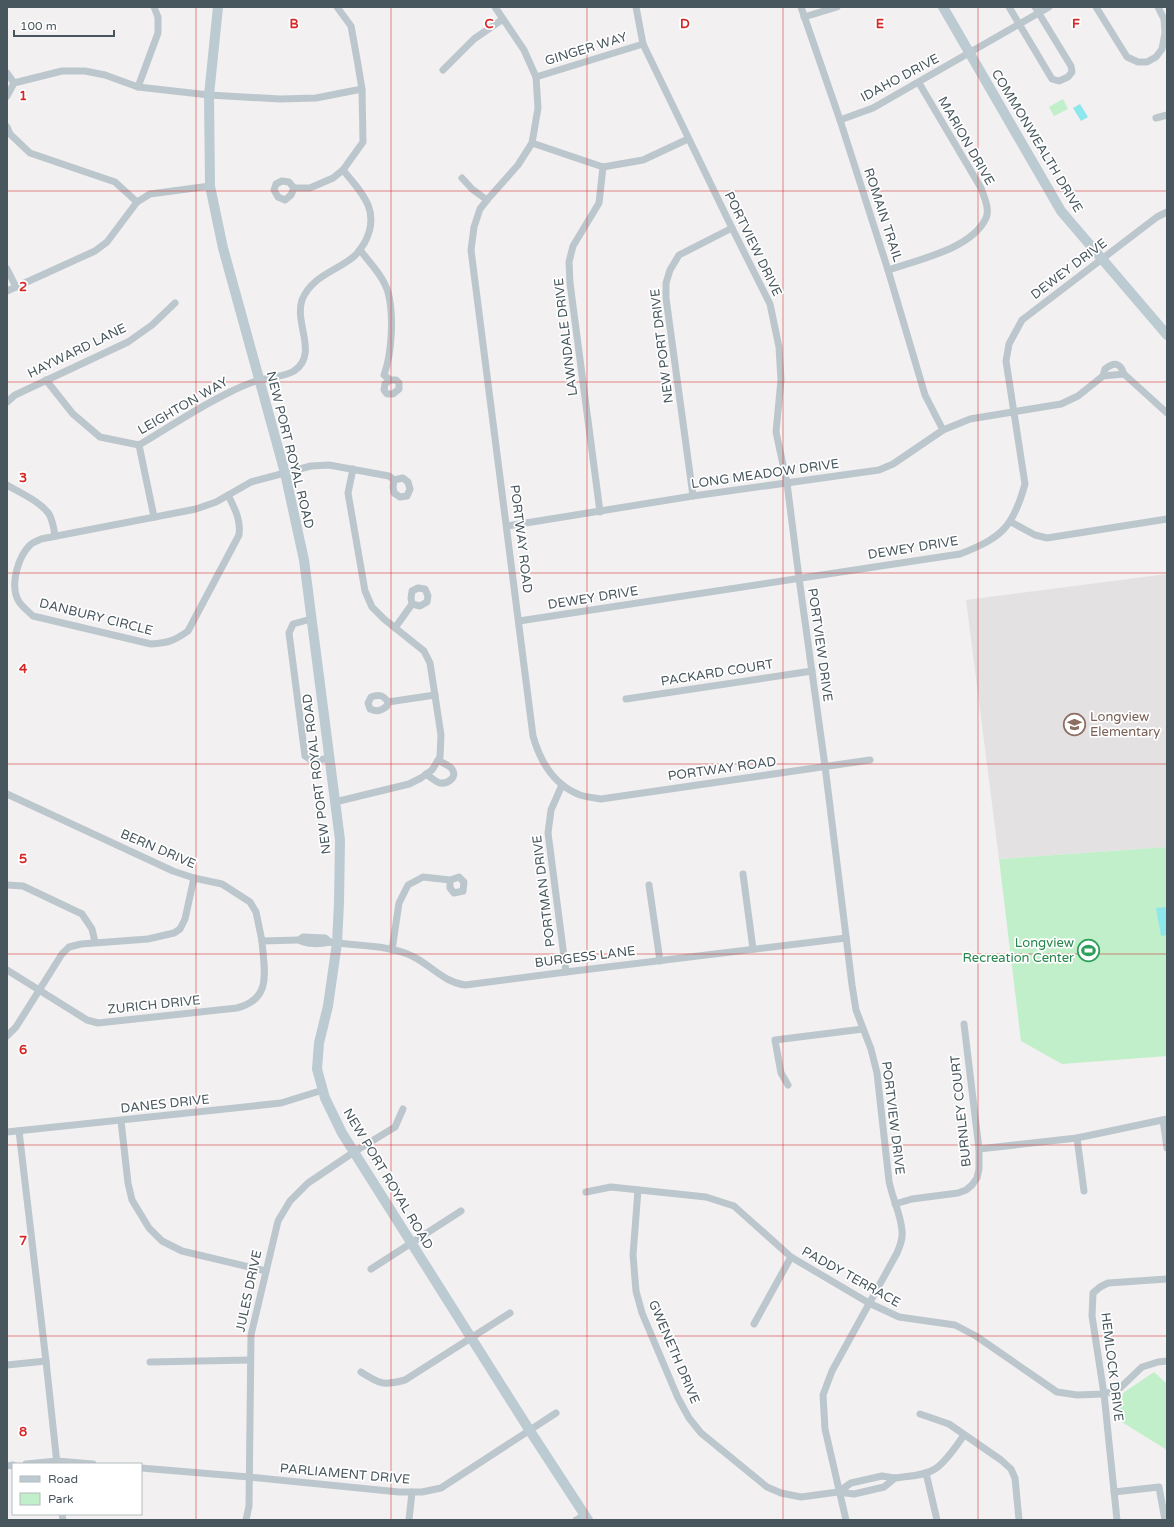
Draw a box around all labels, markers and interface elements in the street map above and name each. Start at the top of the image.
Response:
scale bar [14,12,114,38]
text: B [289,16,299,32]
text: C [484,16,494,32]
text: D [680,16,690,32]
text: E [876,16,884,32]
text: F [1072,16,1080,32]
text: 100 m [20,19,57,33]
street label: GINGER WAY [543,29,629,69]
street label: IDAHO DRIVE [858,51,942,105]
street label: COMMONWEALTH DRIVE [988,66,1086,216]
text: 1 [19,88,27,104]
street label: MARION DRIVE [934,94,998,188]
street label: ROMAIN TRAIL [860,166,906,264]
street label: PORTVIEW DRIVE [721,189,785,299]
street label: DEWEY DRIVE [1028,235,1110,303]
street label: LAWNDALE DRIVE [551,277,581,397]
text: 2 [19,279,27,295]
street label: NEW PORT DRIVE [647,288,677,404]
street label: HAYWARD LANE [25,320,129,382]
street label: NEW PORT ROYAL ROAD [263,370,317,531]
street label: LEIGHTON WAY [135,374,231,438]
street label: LONG MEADOW DRIVE [690,456,840,492]
text: 3 [19,470,27,486]
street label: PORTWAY ROAD [506,484,536,594]
street label: DEWEY DRIVE [867,533,959,563]
street label: DEWEY DRIVE [547,583,639,613]
street label: PORTVIEW DRIVE [804,587,836,703]
street label: DANBURY CIRCLE [38,595,154,639]
street label: PACKARD COURT [660,656,774,690]
text: 4 [19,661,28,677]
street label: NEW PORT ROYAL ROAD [299,693,335,855]
place label: Longview Elementary [1090,709,1160,740]
school or university icon: Longview Elementary [1062,711,1088,737]
street label: PORTWAY ROAD [667,753,777,785]
street label: BERN DRIVE [118,826,198,872]
street label: PORTMAN DRIVE [529,834,559,948]
text: 5 [19,851,27,867]
place label: Longview Recreation Center [963,935,1074,966]
sports icon: Longview Recreation Center [1076,937,1102,963]
street label: BURGESS LANE [534,943,636,971]
street label: ZURICH DRIVE [107,992,201,1018]
text: 6 [19,1042,27,1058]
street label: BURNLEY COURT [947,1054,975,1168]
street label: PORTVIEW DRIVE [878,1060,908,1176]
street label: DANES DRIVE [120,1091,210,1117]
street label: NEW PORT ROYAL ROAD [340,1106,437,1253]
text: 7 [19,1233,27,1249]
street label: PADDY TERRACE [799,1243,903,1311]
street label: JULES DRIVE [233,1249,265,1333]
street label: GWENETH DRIVE [645,1298,703,1406]
street label: HEMLOCK DRIVE [1097,1311,1127,1423]
text: 8 [19,1424,27,1440]
street label: PARLIAMENT DRIVE [279,1460,411,1488]
legend [12,1463,142,1515]
text: Road [48,1472,78,1486]
text: Park [48,1492,74,1506]

